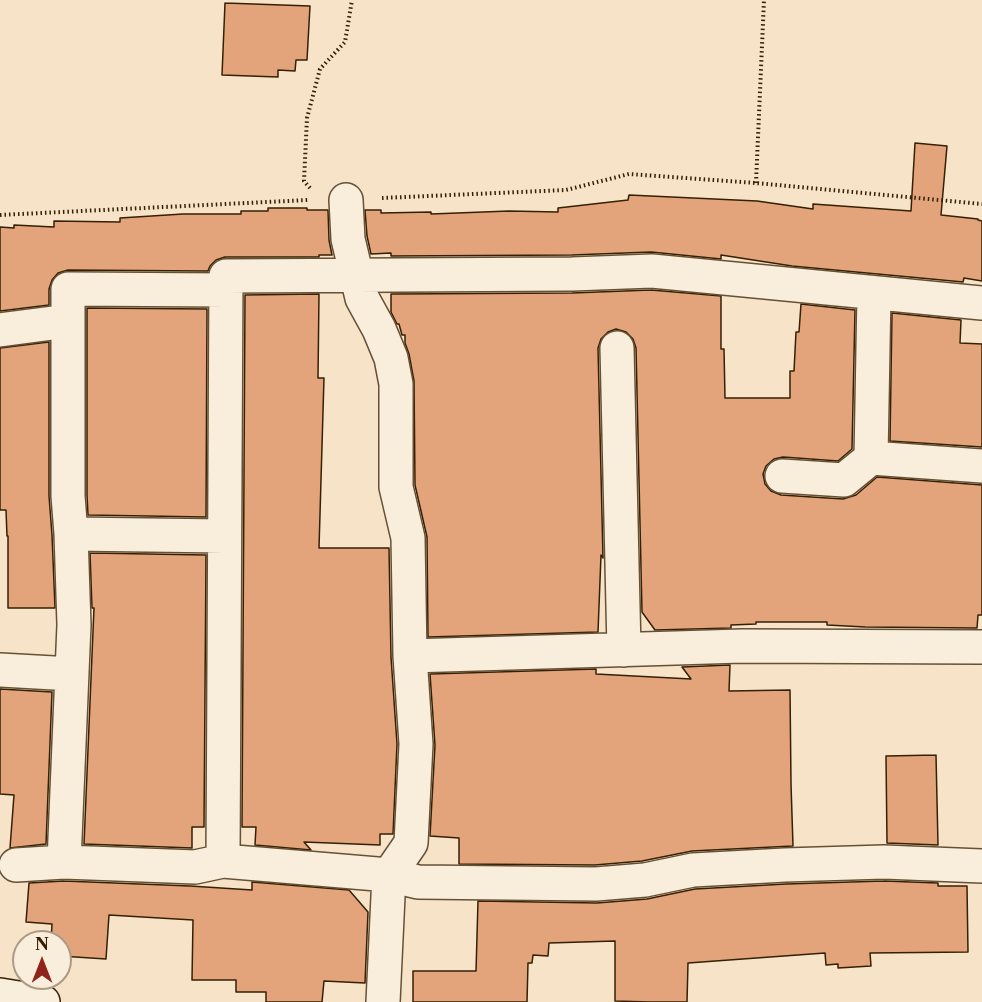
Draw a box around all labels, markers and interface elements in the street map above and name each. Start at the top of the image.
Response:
north arrow [12,930,72,990]
text: N [35,934,49,954]

